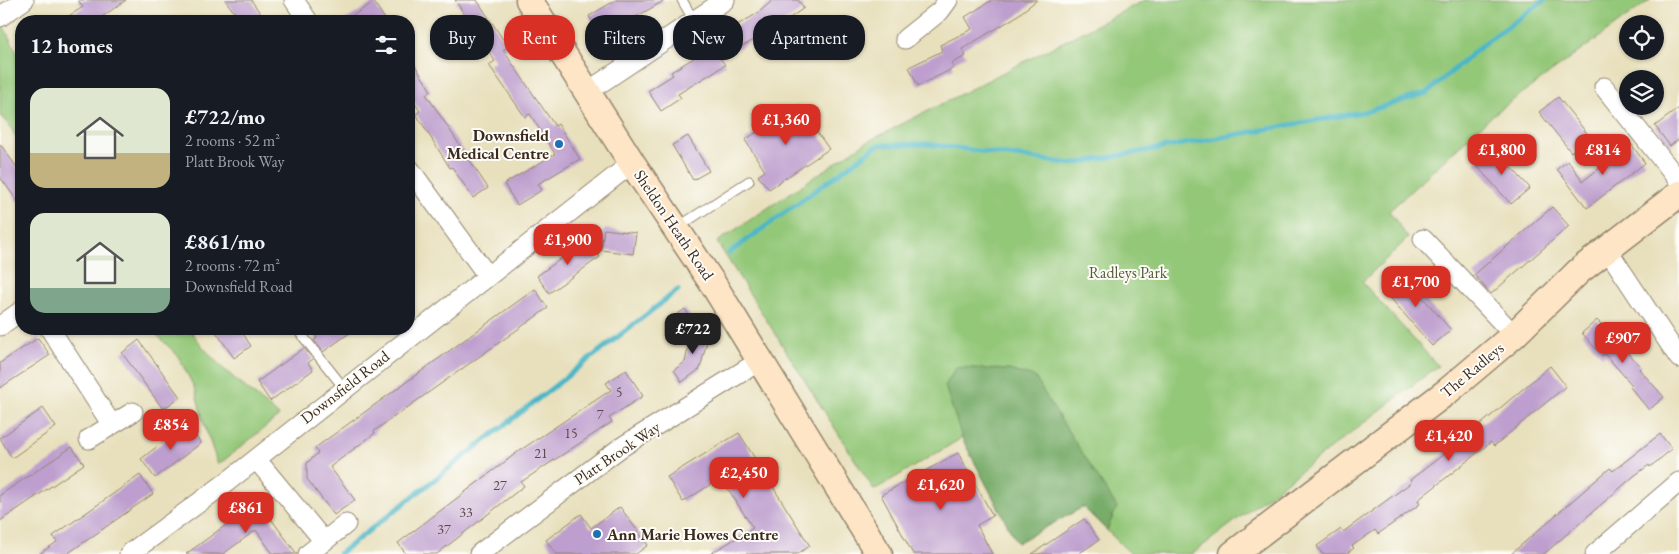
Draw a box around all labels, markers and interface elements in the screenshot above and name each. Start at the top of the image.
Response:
chip: Buy [430,15,494,60]
chip: Rent [504,15,575,60]
chip: Filters [585,15,663,60]
chip: New [673,15,743,60]
chip: Apartment [753,15,865,60]
map controls [1619,15,1664,115]
button: locate [1619,15,1664,60]
icon: filters [372,31,400,59]
text: 12 homes [30,32,113,59]
button: layers [1619,70,1664,115]
text: £722/mo [185,103,265,130]
pin: £1,360 [745,104,827,146]
icon: home [70,108,130,168]
text: £1,360 [763,109,809,130]
place label: Downsfield Medical Centre [447,125,549,164]
text: 2 rooms · 52 m² [185,130,280,151]
pin: £1,800 [1461,134,1543,176]
pin: £814 [1573,134,1633,176]
marker: Downsfield Medical Centre [553,138,565,150]
text: £1,800 [1479,139,1525,160]
text: £814 [1586,139,1620,160]
text: Platt Brook Way [185,151,285,172]
street label: Sheldon Heath Road [629,166,719,285]
pin: £1,900 [527,224,609,266]
text: £861/mo [185,228,265,255]
text: £1,900 [545,229,591,250]
icon: home [70,233,130,293]
text: 2 rooms · 72 m² [185,255,280,276]
park label: Radleys Park [1089,262,1168,283]
pin: £1,700 [1375,266,1457,308]
text: £1,700 [1393,271,1439,292]
text: Downsfield Road [185,276,292,297]
pin: £722 [663,312,723,355]
text: £722 [676,318,710,339]
pin: £907 [1593,322,1653,364]
text: £907 [1606,327,1640,348]
street label: The Radleys [1436,337,1508,403]
street label: Downsfield Road [296,345,395,428]
house number: 5 [616,383,622,401]
house number: 7 [597,405,604,423]
pin: £854 [141,408,201,451]
text: £854 [154,414,188,435]
street label: Platt Brook Way [570,416,665,490]
pin: £1,420 [1408,420,1490,462]
house number: 15 [564,424,578,442]
text: £1,420 [1426,425,1472,446]
house number: 21 [534,444,548,462]
pin: £2,450 [703,456,785,499]
text: £2,450 [721,462,767,483]
pin: £1,620 [900,468,982,511]
text: £1,620 [918,474,964,495]
house number: 27 [493,476,507,494]
pin: £861 [216,492,276,534]
text: £861 [229,497,263,518]
house number: 33 [459,503,473,521]
house number: 37 [437,520,451,538]
place label: Ann Marie Howes Centre [606,524,778,545]
marker: Ann Marie Howes Centre [591,528,603,540]

